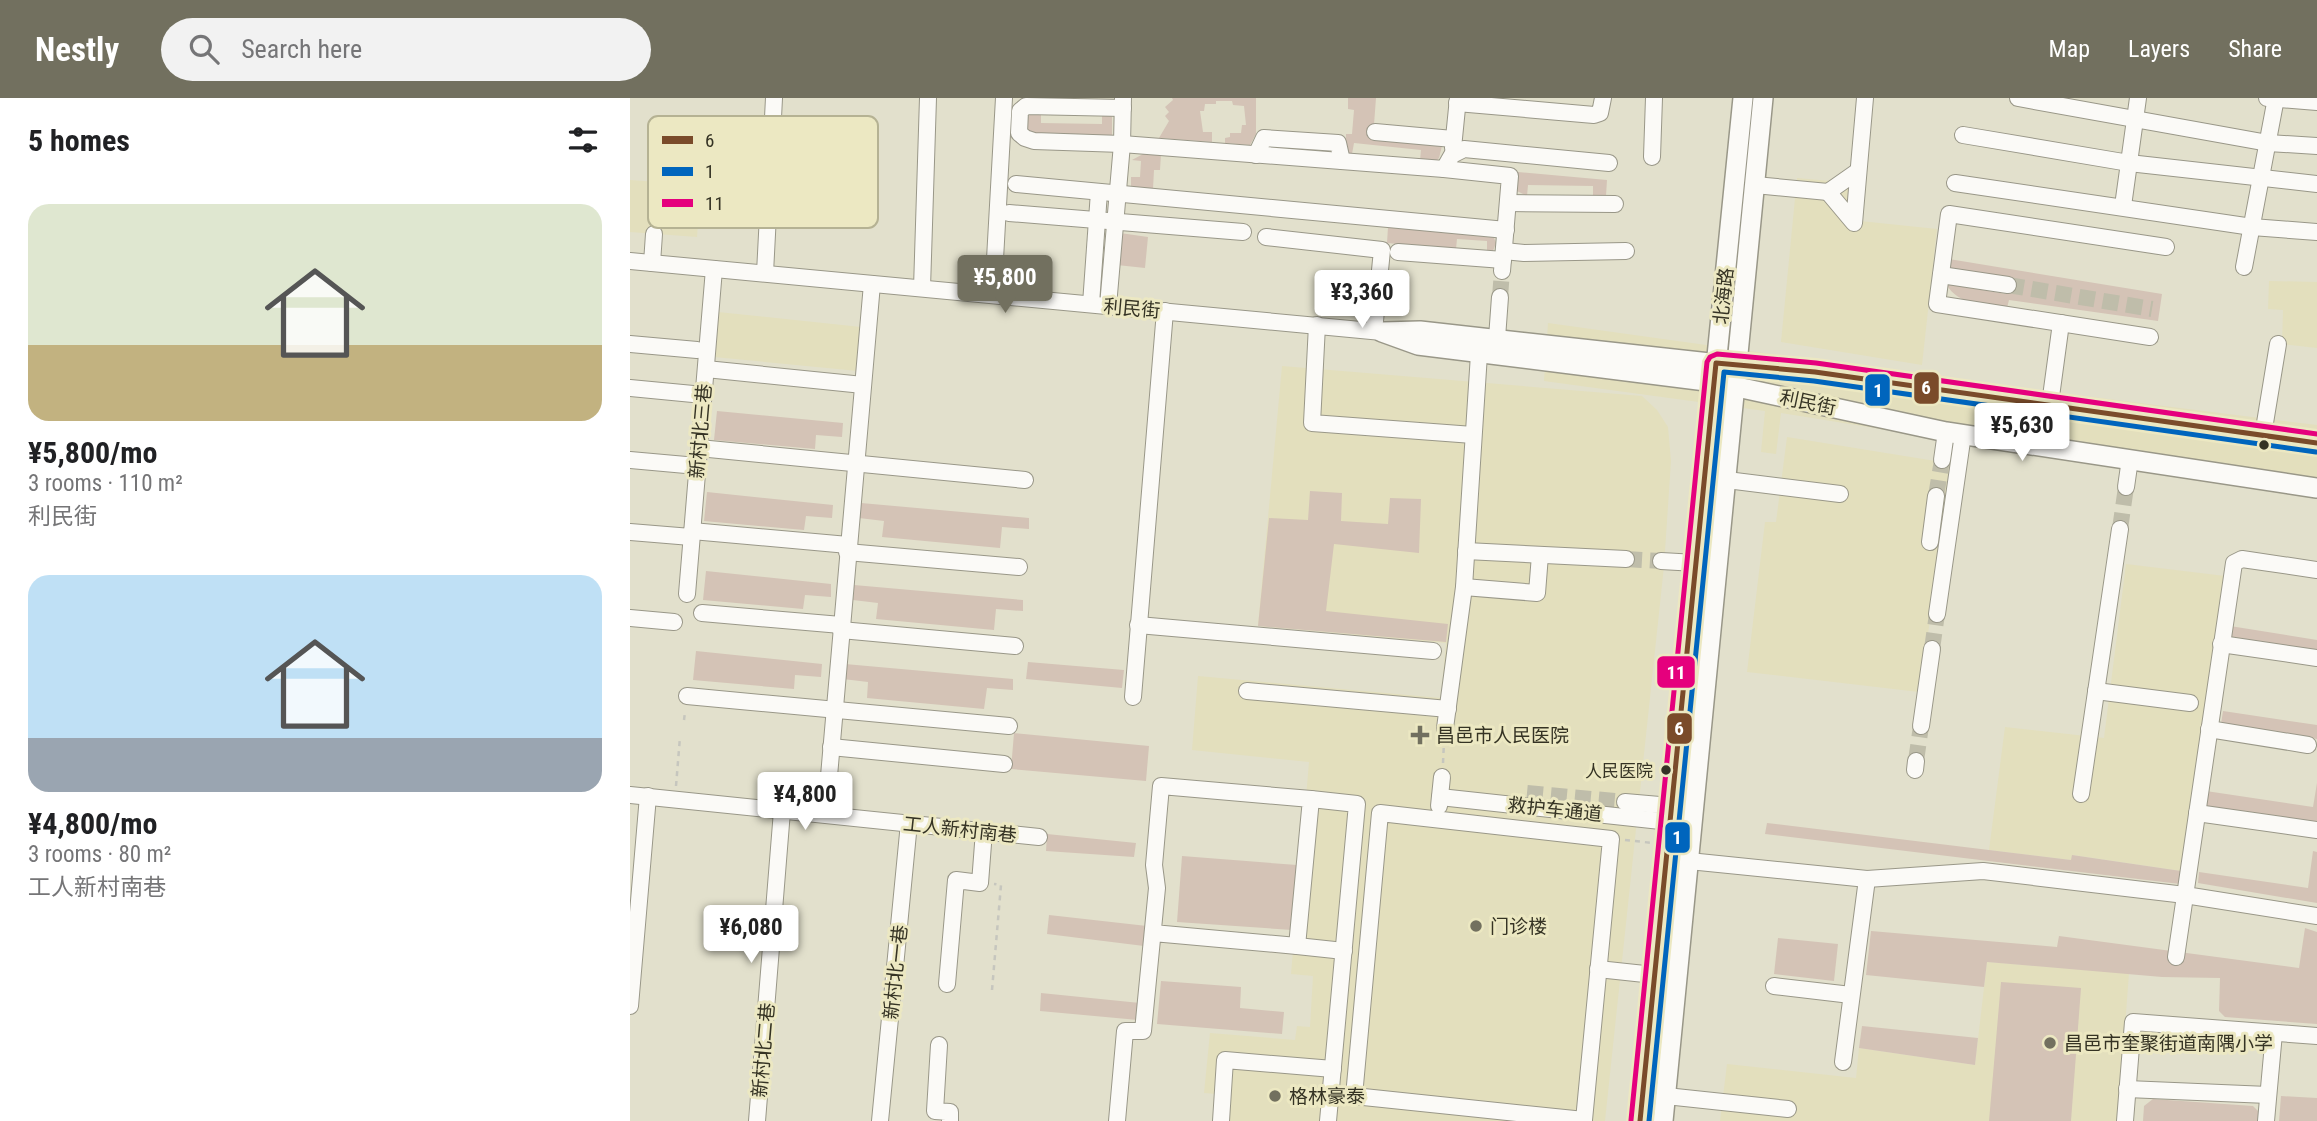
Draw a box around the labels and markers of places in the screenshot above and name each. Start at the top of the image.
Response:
pin: ¥5,800 [948,256,1062,315]
pin: ¥3,360 [1305,271,1419,330]
pin: ¥5,630 [1965,404,2079,463]
unlabelled marker [2257,438,2271,452]
place label: 昌邑市人民医院 [1436,724,1569,747]
marker: 昌邑市人民医院 [1410,725,1430,745]
place label: 人民医院 [1585,761,1653,781]
marker: 人民医院 [1659,763,1673,777]
pin: ¥4,800 [748,772,862,832]
pin: ¥6,080 [694,906,808,965]
place label: 门诊楼 [1490,915,1547,938]
marker: 门诊楼 [1468,918,1484,934]
place label: 昌邑市奎聚街道南隅小学 [2064,1032,2273,1055]
marker: 昌邑市奎聚街道南隅小学 [2042,1035,2058,1051]
place label: 格林豪泰 [1289,1085,1365,1108]
marker: 格林豪泰 [1267,1088,1283,1104]

